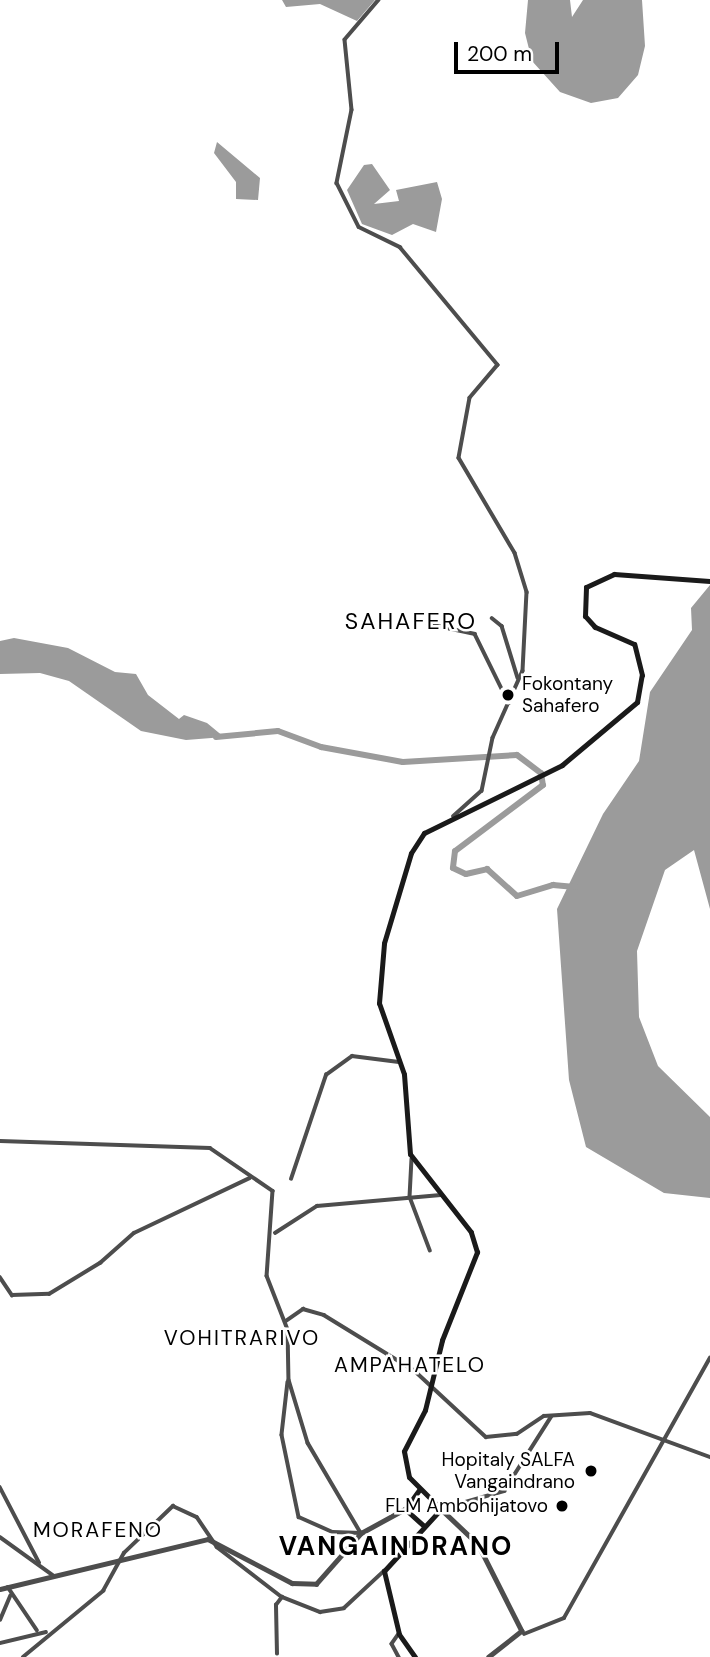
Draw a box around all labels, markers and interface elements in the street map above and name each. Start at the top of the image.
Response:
scale bar [458,28,563,72]
text: 200 m [467,40,532,68]
district label: SAHAFERO [346,607,476,635]
place label: Fokontany Sahafero [522,673,613,717]
marker: Fokontany Sahafero [500,687,516,703]
district label: VOHITRARIVO [165,1325,319,1351]
district label: AMPAHATELO [335,1352,485,1378]
place label: Hopitaly SALFA Vangaindrano [442,1449,575,1493]
marker: Hopitaly SALFA Vangaindrano [581,1461,601,1481]
place label: FLM Ambohijatovo [385,1495,548,1517]
marker: FLM Ambohijatovo [554,1498,570,1514]
district label: MORAFENO [34,1517,162,1543]
district label: VANGAINDRANO [280,1531,512,1563]

